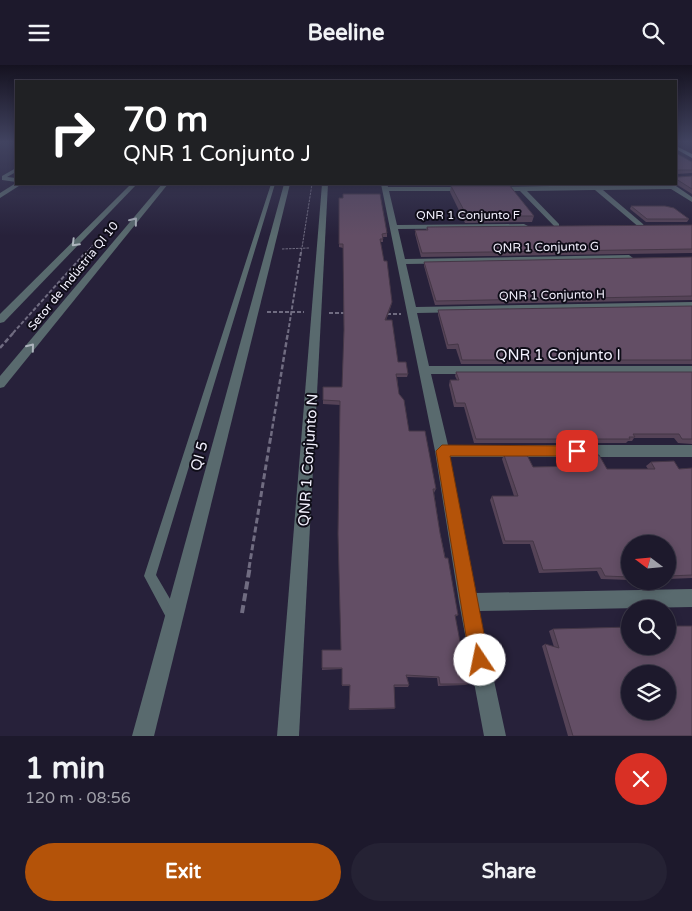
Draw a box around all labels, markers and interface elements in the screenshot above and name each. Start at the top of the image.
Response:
icon: menu [25,19,53,47]
icon: search [639,19,667,47]
text: Beeline [308,20,384,46]
text: 70 m [123,99,208,141]
icon: right [40,100,105,165]
text: QNR 1 Conjunto J [123,141,311,167]
street label: QNR 1 Conjunto F [416,208,520,222]
street label: Setor de Indústria QI 10 [25,218,121,333]
one-way arrow [129,218,138,227]
one-way arrow [72,238,81,247]
street label: QNR 1 Conjunto G [493,239,599,255]
street label: QNR 1 Conjunto H [499,287,605,303]
one-way arrow [25,344,34,353]
street label: QNR 1 Conjunto I [495,346,621,364]
street label: QNR 1 Conjunto N [294,393,322,527]
pin [556,430,598,472]
icon: arrive [563,437,591,465]
street label: QI 5 [186,439,212,473]
north arrow [621,535,676,590]
map controls [621,535,676,720]
button: search [621,600,676,655]
position arrow [453,633,505,685]
button: layers [621,665,676,720]
text: 1 min [25,750,105,787]
button: close [615,753,667,805]
text: 120 m · 08:56 [25,788,131,808]
button: Exit [25,843,341,901]
button: Share [351,843,667,901]

